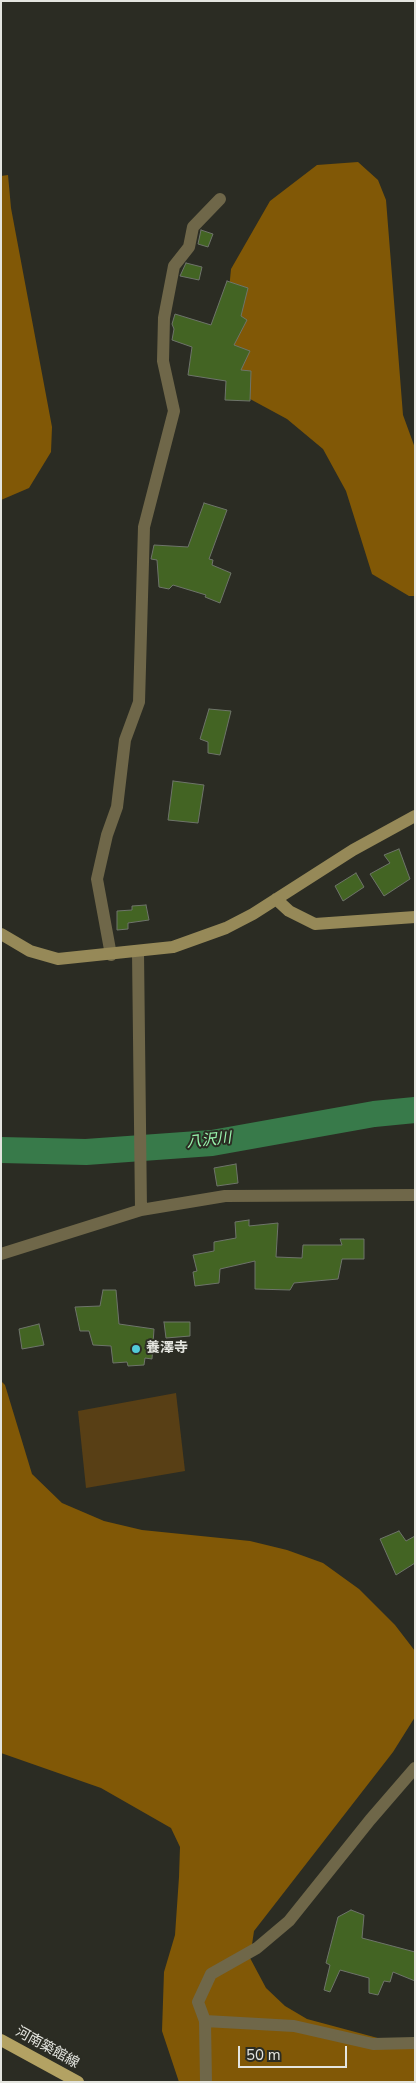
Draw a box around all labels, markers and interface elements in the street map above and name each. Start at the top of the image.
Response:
water label: 八沢川 [186,1130,232,1152]
place label: 養澤寺 [146,1341,188,1357]
marker: 養澤寺 [130,1343,142,1355]
street label: 河南築館線 [12,2024,82,2072]
scale bar [241,2036,350,2068]
text: 50 m [246,2045,281,2065]

